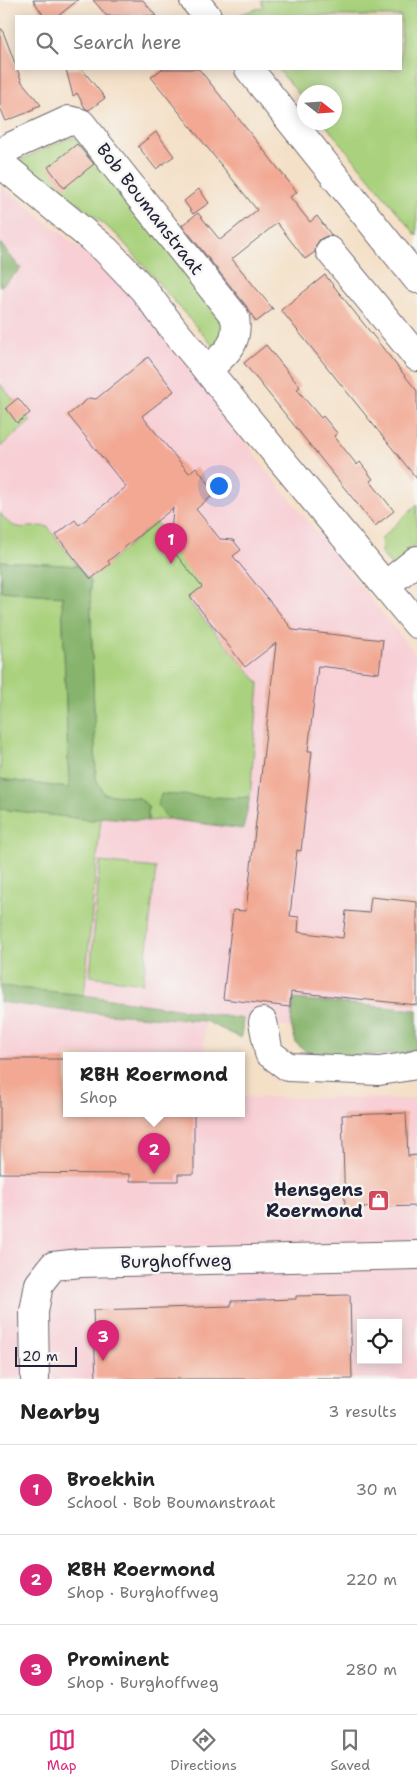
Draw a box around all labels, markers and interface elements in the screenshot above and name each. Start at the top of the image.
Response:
search box [15,15,402,70]
icon: search [33,29,61,57]
text: Search here [73,30,182,55]
north arrow [297,85,342,130]
street label: Bob Boumanstraat [91,138,209,280]
your location [206,473,232,499]
pin: 1 [155,523,187,564]
popup [63,1052,245,1117]
text: RBH Roermond [80,1062,228,1087]
text: Shop [80,1087,117,1108]
pin: 2 [138,1133,170,1174]
place label: Hensgens Roermond [266,1178,363,1223]
shop icon: Hensgens Roermond [367,1188,391,1212]
street label: Burghoffweg [120,1248,232,1274]
map controls [357,1319,402,1364]
button: locate [357,1319,402,1364]
pin: 3 [87,1320,119,1361]
scale bar [15,1344,78,1367]
text: 20 m [22,1347,58,1365]
text: Nearby [20,1398,100,1426]
text: 3 results [328,1401,397,1422]
text: Broekhin [67,1467,155,1492]
text: 1 [32,1479,40,1500]
text: 30 m [356,1479,397,1500]
text: School · Bob Boumanstraat [67,1492,276,1513]
text: RBH Roermond [67,1557,215,1582]
text: 2 [30,1569,42,1590]
text: 220 m [345,1569,397,1590]
text: Shop · Burghoffweg [67,1582,218,1603]
text: Prominent [67,1647,169,1672]
text: 3 [30,1659,42,1680]
text: 280 m [345,1659,397,1680]
text: Shop · Burghoffweg [67,1672,218,1693]
tab: Map [47,1726,77,1774]
tab: Directions [170,1726,237,1774]
tab: Saved [331,1726,370,1774]

